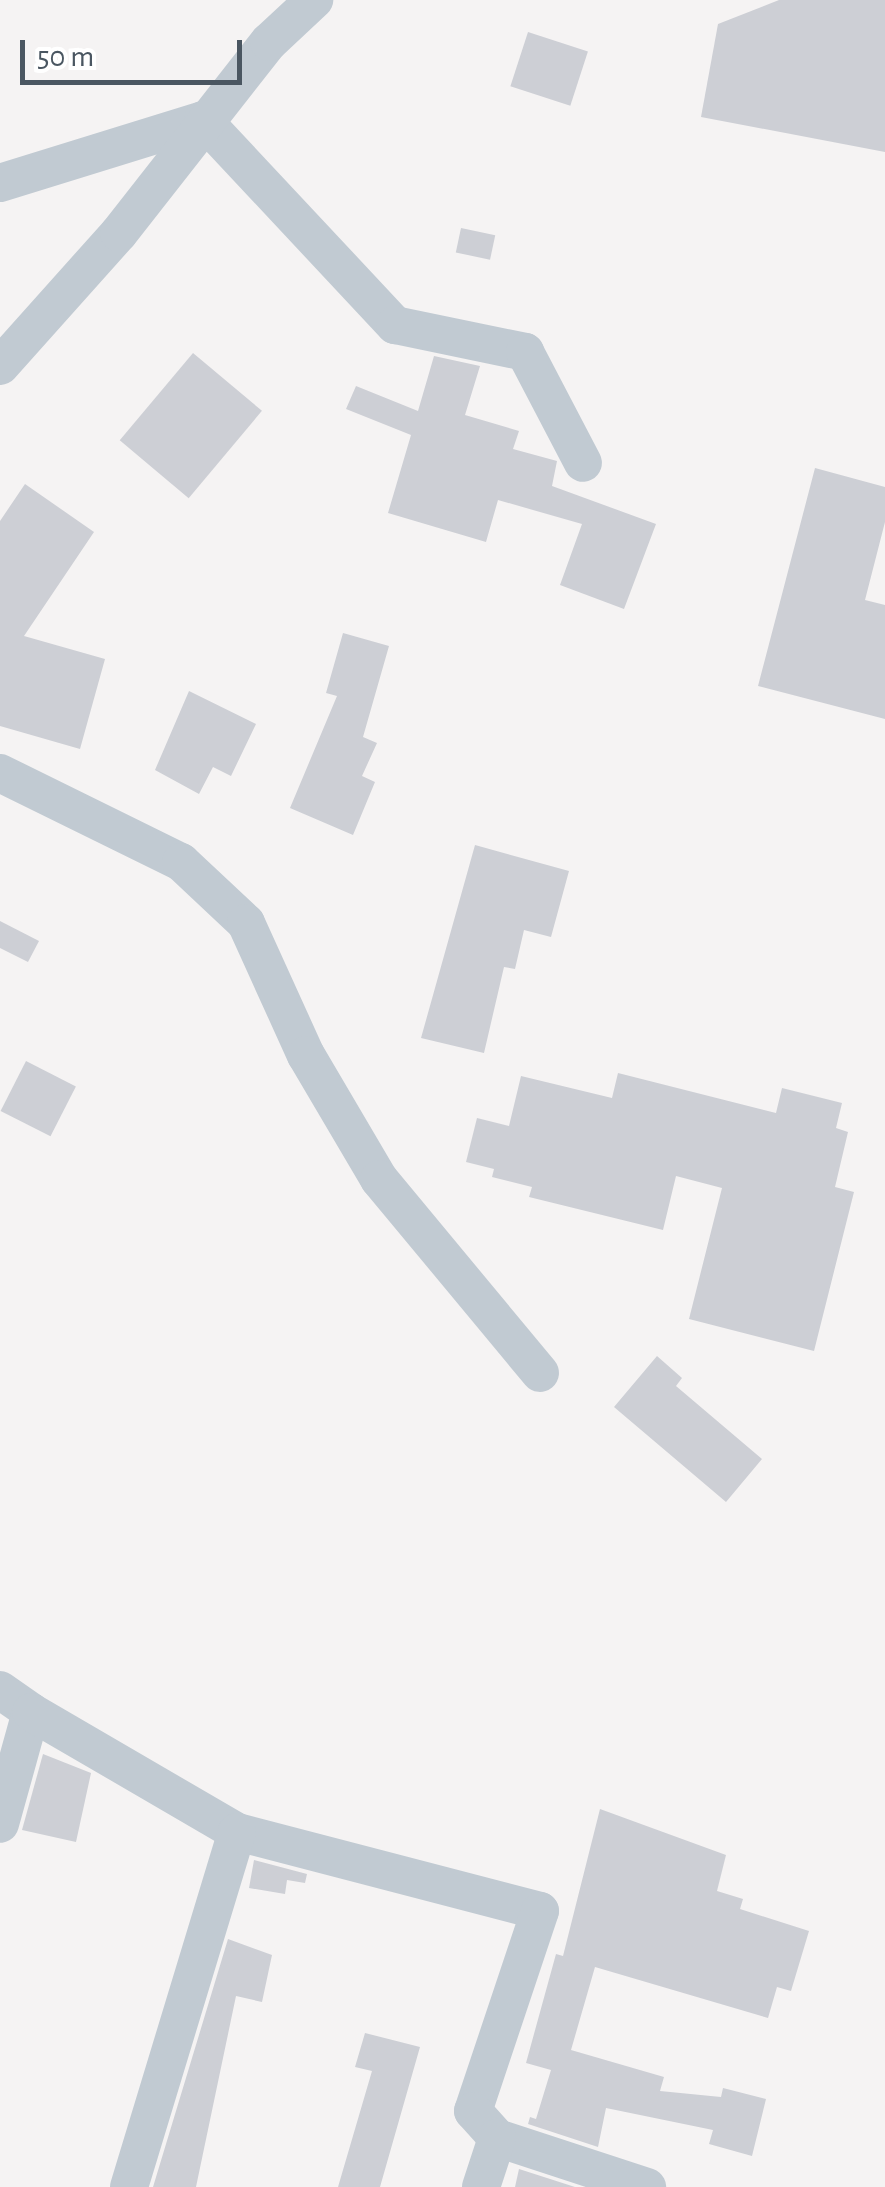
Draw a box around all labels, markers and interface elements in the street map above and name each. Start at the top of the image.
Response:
scale bar [25,20,248,82]
text: 50 m [37,42,94,72]

